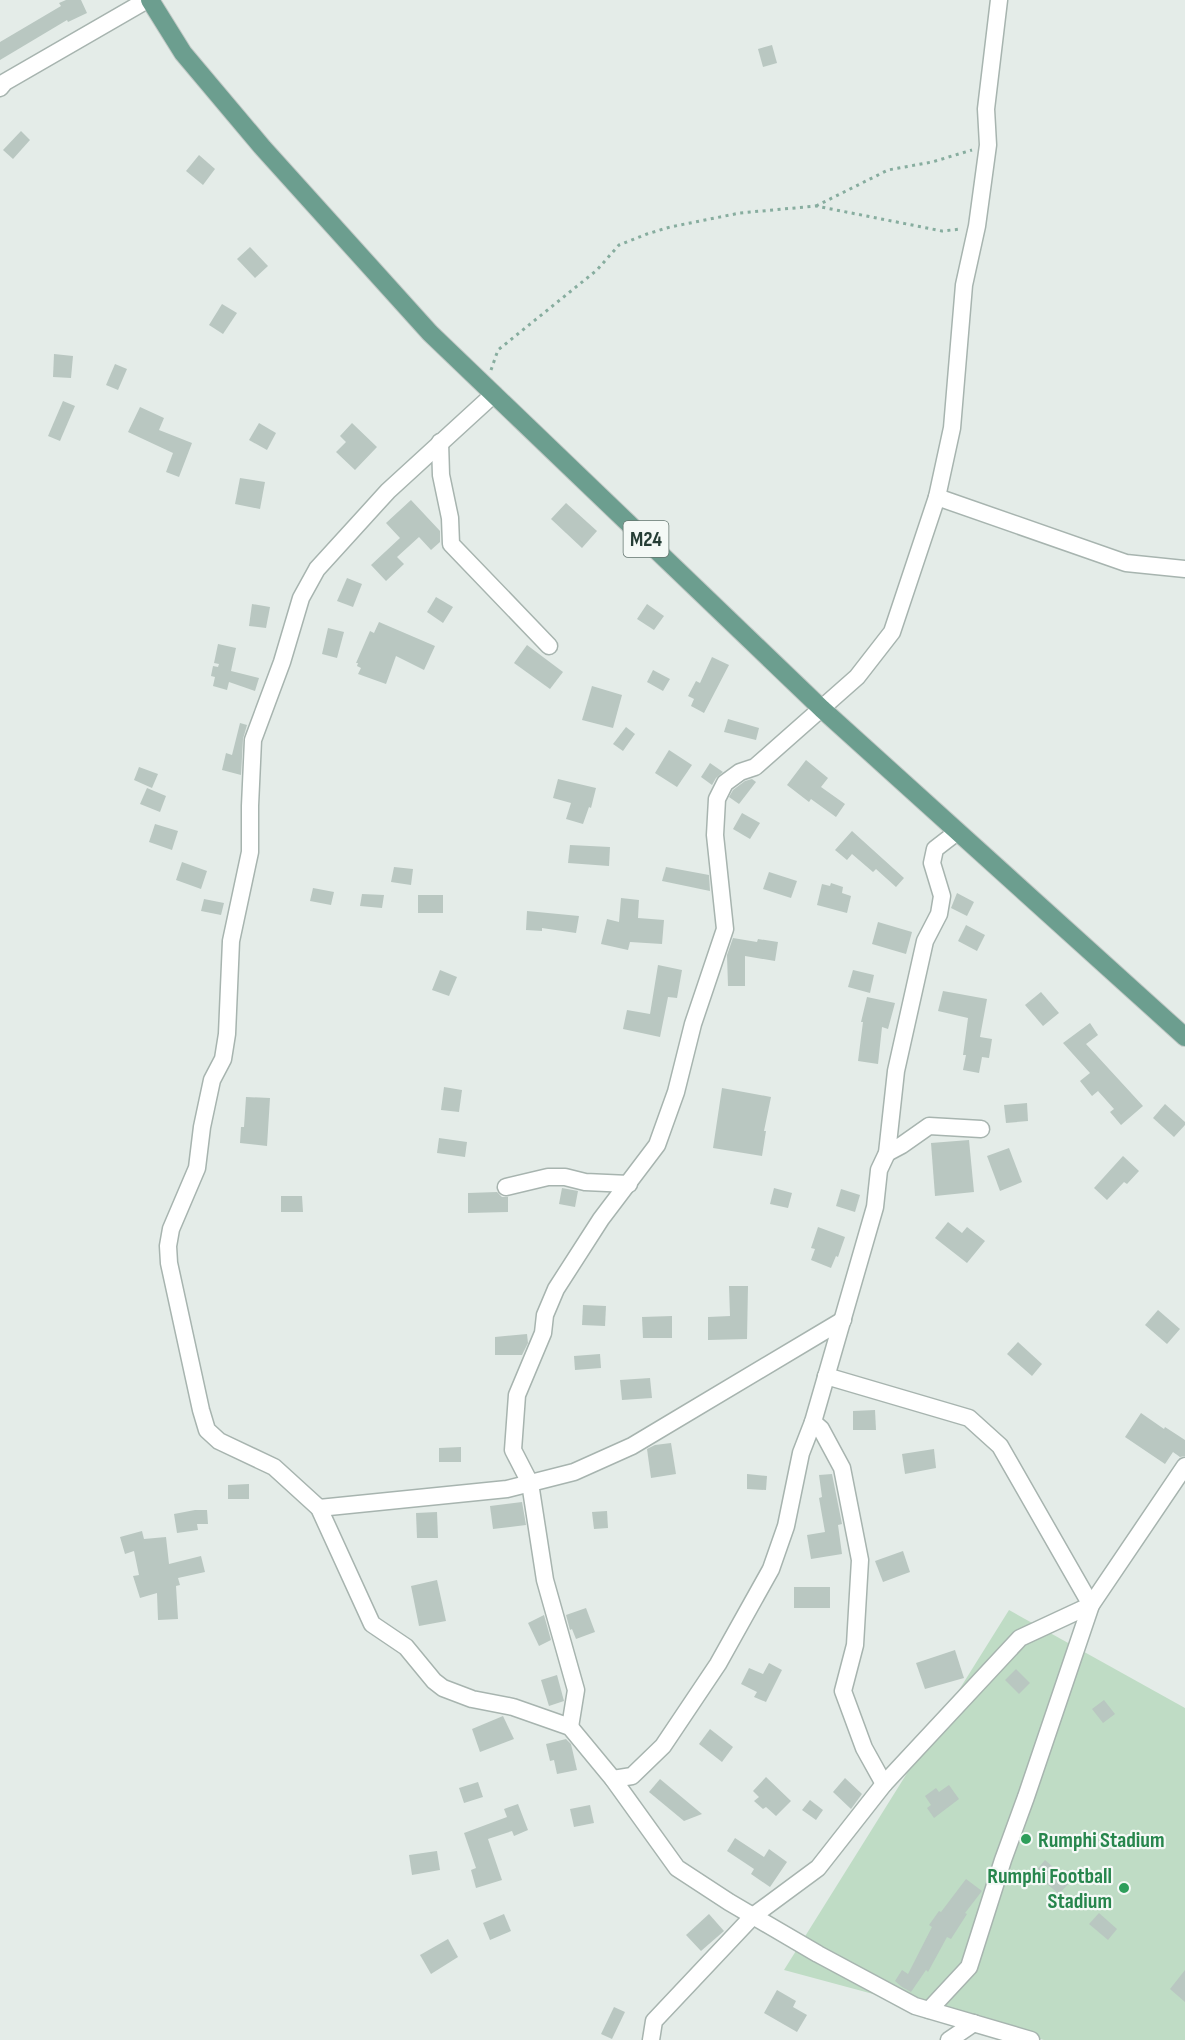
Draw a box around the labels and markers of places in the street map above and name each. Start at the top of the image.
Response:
place label: Rumphi Stadium [1038,1827,1165,1854]
marker: Rumphi Stadium [1019,1832,1033,1846]
place label: Rumphi Football Stadium [987,1863,1112,1915]
marker: Rumphi Football Stadium [1117,1881,1131,1895]

